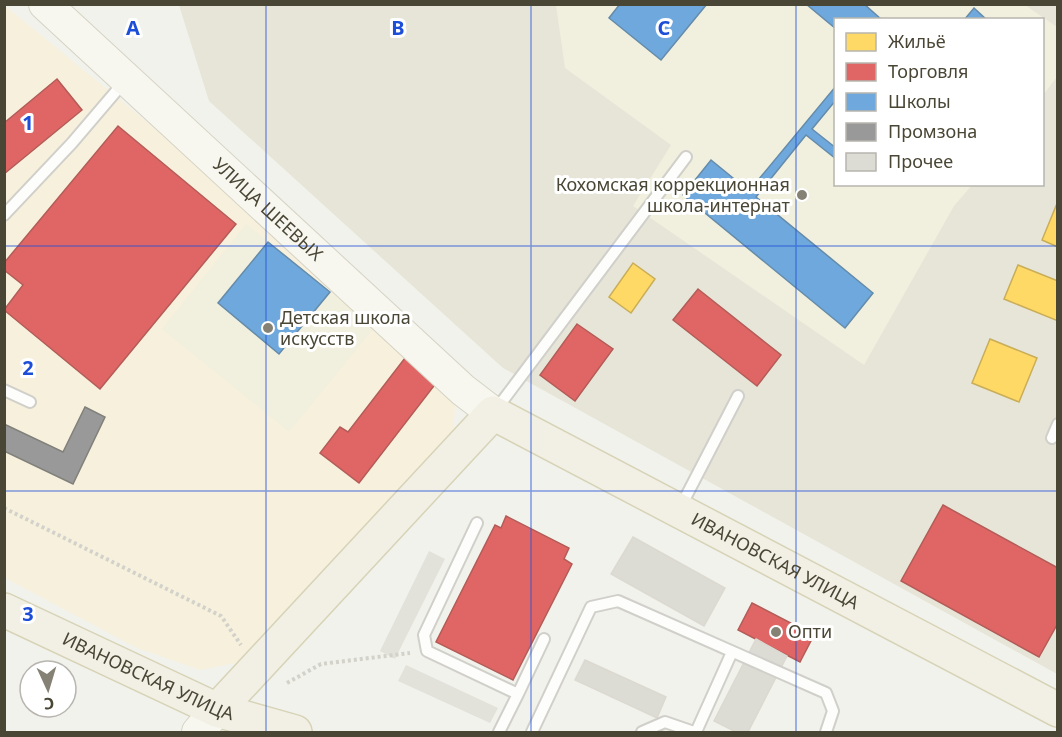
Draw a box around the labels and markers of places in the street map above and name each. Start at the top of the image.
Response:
place label: Кохомская коррекционная школа-интернат [556,172,791,217]
marker: Кохомская коррекционная школа-интернат [795,188,809,202]
place label: Детская школа искусств [280,305,411,350]
marker: Детская школа искусств [261,321,275,335]
place label: Опти [788,619,832,643]
marker: Опти [769,625,783,639]

